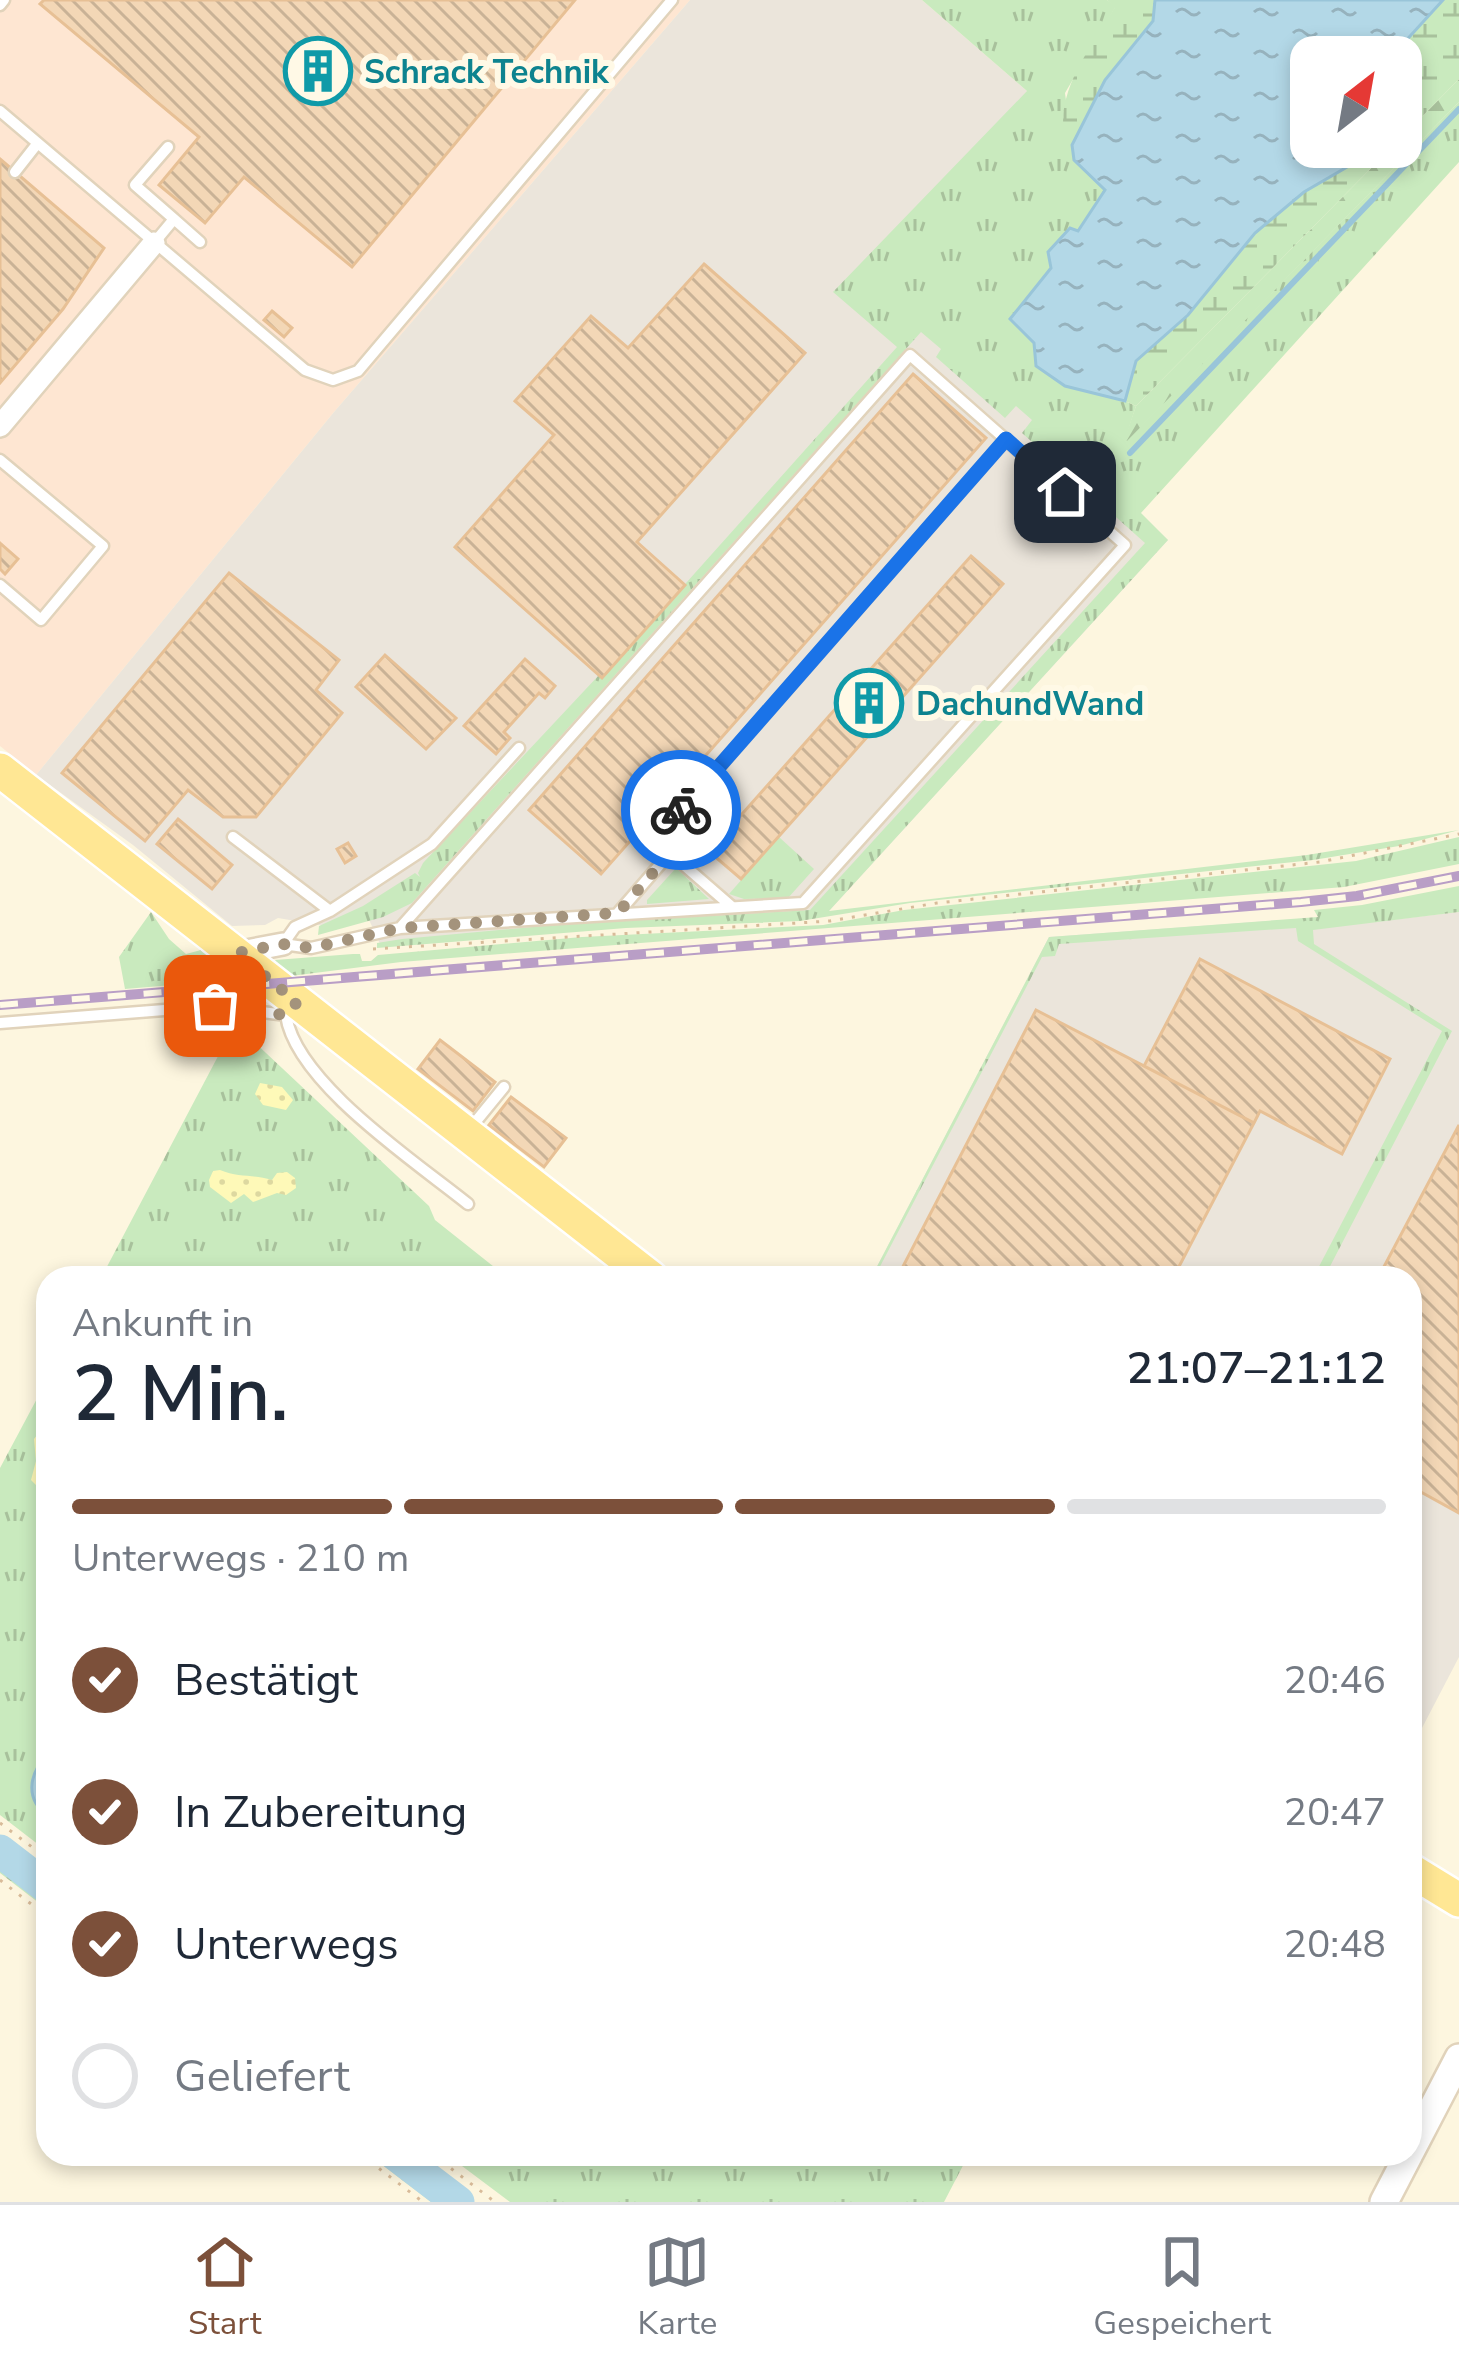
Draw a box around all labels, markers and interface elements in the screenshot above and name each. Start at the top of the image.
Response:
building icon: Schrack Technik [283,36,353,106]
north arrow [1290,36,1422,168]
map controls [1290,36,1422,168]
place label: Schrack Technik [364,50,610,95]
pin [1014,441,1116,543]
icon: home [1032,459,1098,525]
building icon: DachundWand [834,668,904,738]
place label: DachundWand [916,682,1144,727]
courier [621,750,741,870]
icon: bike [648,777,714,843]
pin [164,955,266,1057]
icon: bag [182,973,248,1039]
text: Ankunft in [72,1297,253,1350]
text: 21:07–21:12 [1126,1338,1386,1399]
text: 2 Min. [72,1341,289,1448]
text: Unterwegs · 210 m [72,1532,409,1585]
icon: check [72,1647,138,1713]
text: Bestätigt [174,1650,358,1711]
text: 20:46 [1284,1654,1386,1707]
icon: check [72,1779,138,1845]
text: In Zubereitung [174,1782,467,1843]
text: 20:47 [1284,1786,1386,1839]
icon: check [72,1911,138,1977]
text: Unterwegs [174,1914,399,1975]
text: 20:48 [1284,1918,1386,1971]
text: Geliefert [174,2046,350,2107]
tab: Start [188,2229,262,2346]
tab: Karte [638,2229,717,2346]
tab: Gespeichert [1093,2229,1271,2346]

